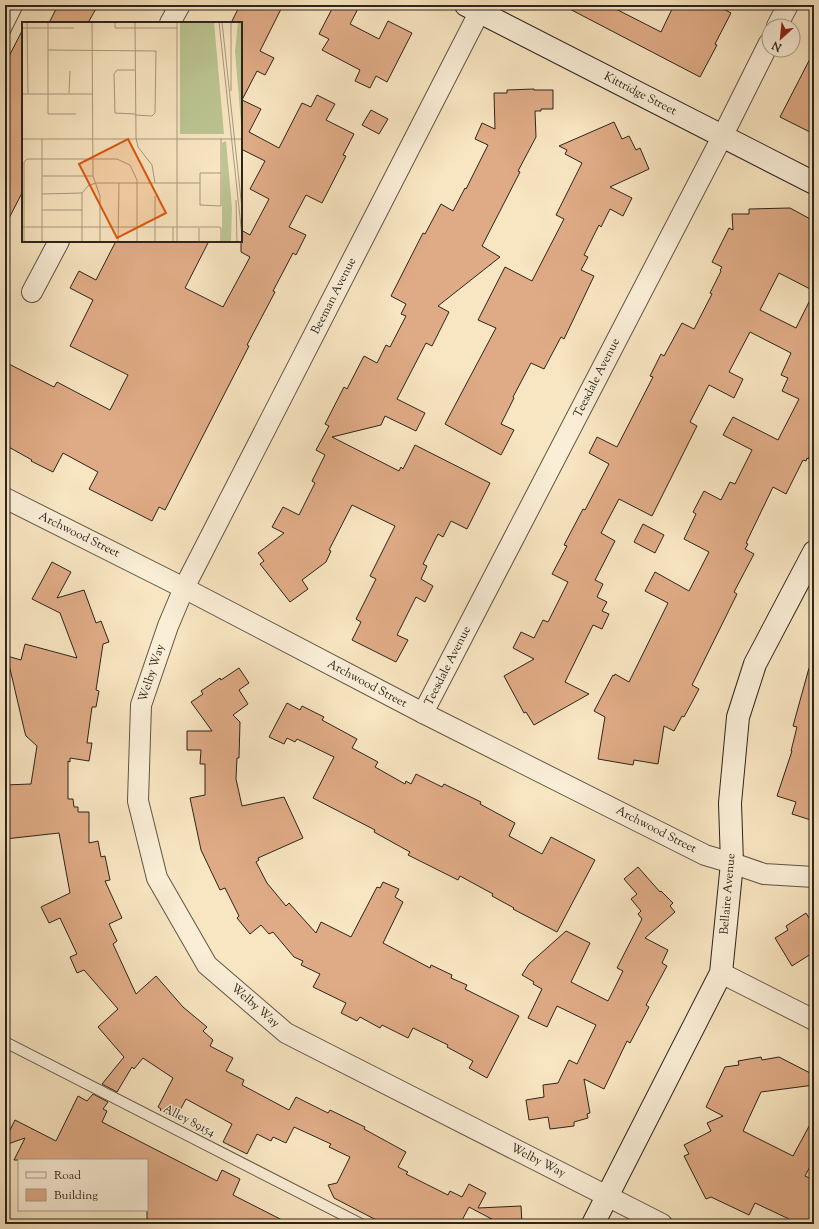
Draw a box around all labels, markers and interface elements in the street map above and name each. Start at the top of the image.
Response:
north arrow [761,18,801,58]
inset map [22,22,242,242]
text: N [769,37,785,56]
street label: Kittridge Street [600,68,680,120]
street label: Beeman Avenue [307,254,361,337]
street label: Teesdale Avenue [569,335,625,421]
street label: Archwood Street [35,508,123,562]
street label: Teesdale Avenue [420,623,476,709]
street label: Welby Way [134,642,170,704]
street label: Archwood Street [324,655,410,713]
street label: Archwood Street [613,802,699,858]
street label: Bellaire Avenue [715,852,741,935]
street label: Welby Way [227,980,283,1032]
street label: Alley 89154 [160,1100,218,1142]
street label: Welby Way [507,1139,569,1183]
legend [18,1159,148,1211]
text: Road [54,1167,81,1185]
text: Building [54,1187,98,1205]

